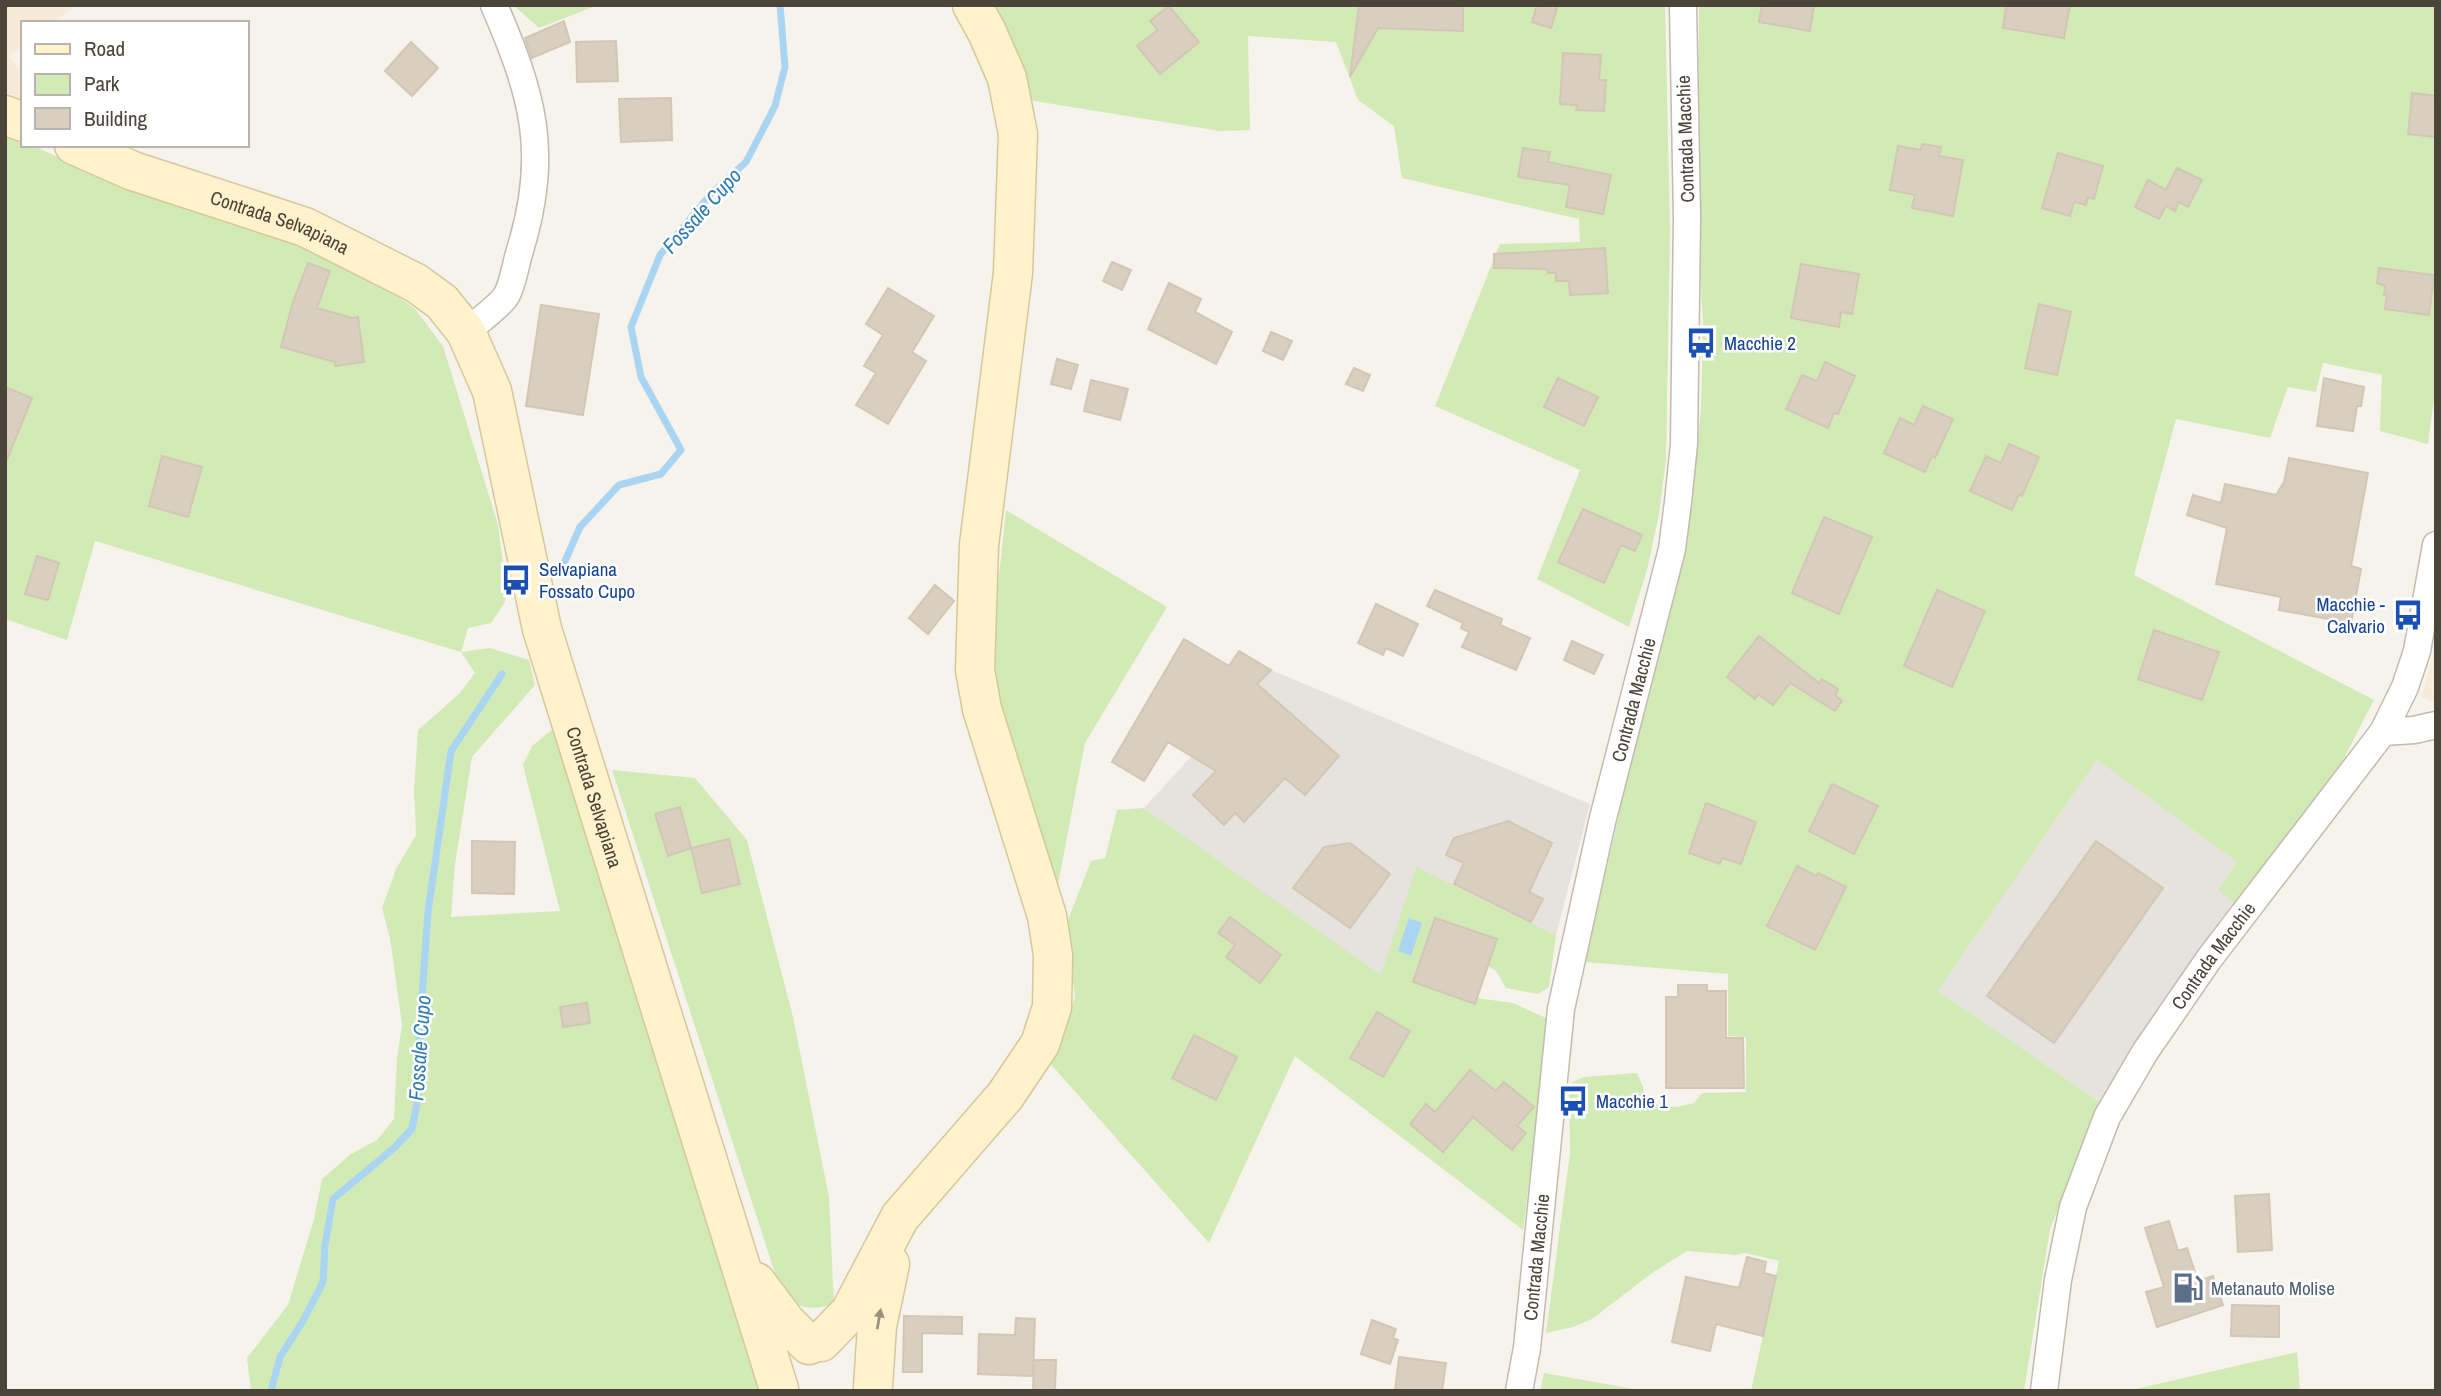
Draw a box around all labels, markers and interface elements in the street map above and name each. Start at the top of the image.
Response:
legend [21,21,248,147]
text: Road [84,34,125,63]
text: Park [84,69,120,98]
street label: Contrada Macchie [1670,75,1700,203]
text: Building [84,104,148,133]
water label: Fossale Cupo [656,162,748,260]
street label: Contrada Selvapiana [207,184,354,260]
bus stop icon: Macchie 2 [1684,326,1718,360]
place label: Macchie 2 [1724,330,1796,356]
place label: Selvapiana Fossato Cupo [539,556,635,604]
bus stop icon: Selvapiana Fossato Cupo [499,563,533,597]
place label: Macchie - Calvario [2317,591,2385,639]
bus stop icon: Macchie - Calvario [2391,598,2425,632]
street label: Contrada Macchie [1605,635,1662,765]
street label: Contrada Selvapiana [560,723,629,871]
street label: Contrada Macchie [2165,896,2261,1015]
water label: Fossale Cupo [401,994,438,1102]
bus stop icon: Macchie 1 [1556,1084,1590,1118]
place label: Macchie 1 [1596,1088,1668,1114]
street label: Contrada Macchie [1517,1193,1555,1322]
fuel station icon: Metanauto Molise [2171,1271,2205,1305]
place label: Metanauto Molise [2211,1275,2335,1301]
one-way arrow [874,1308,885,1330]

